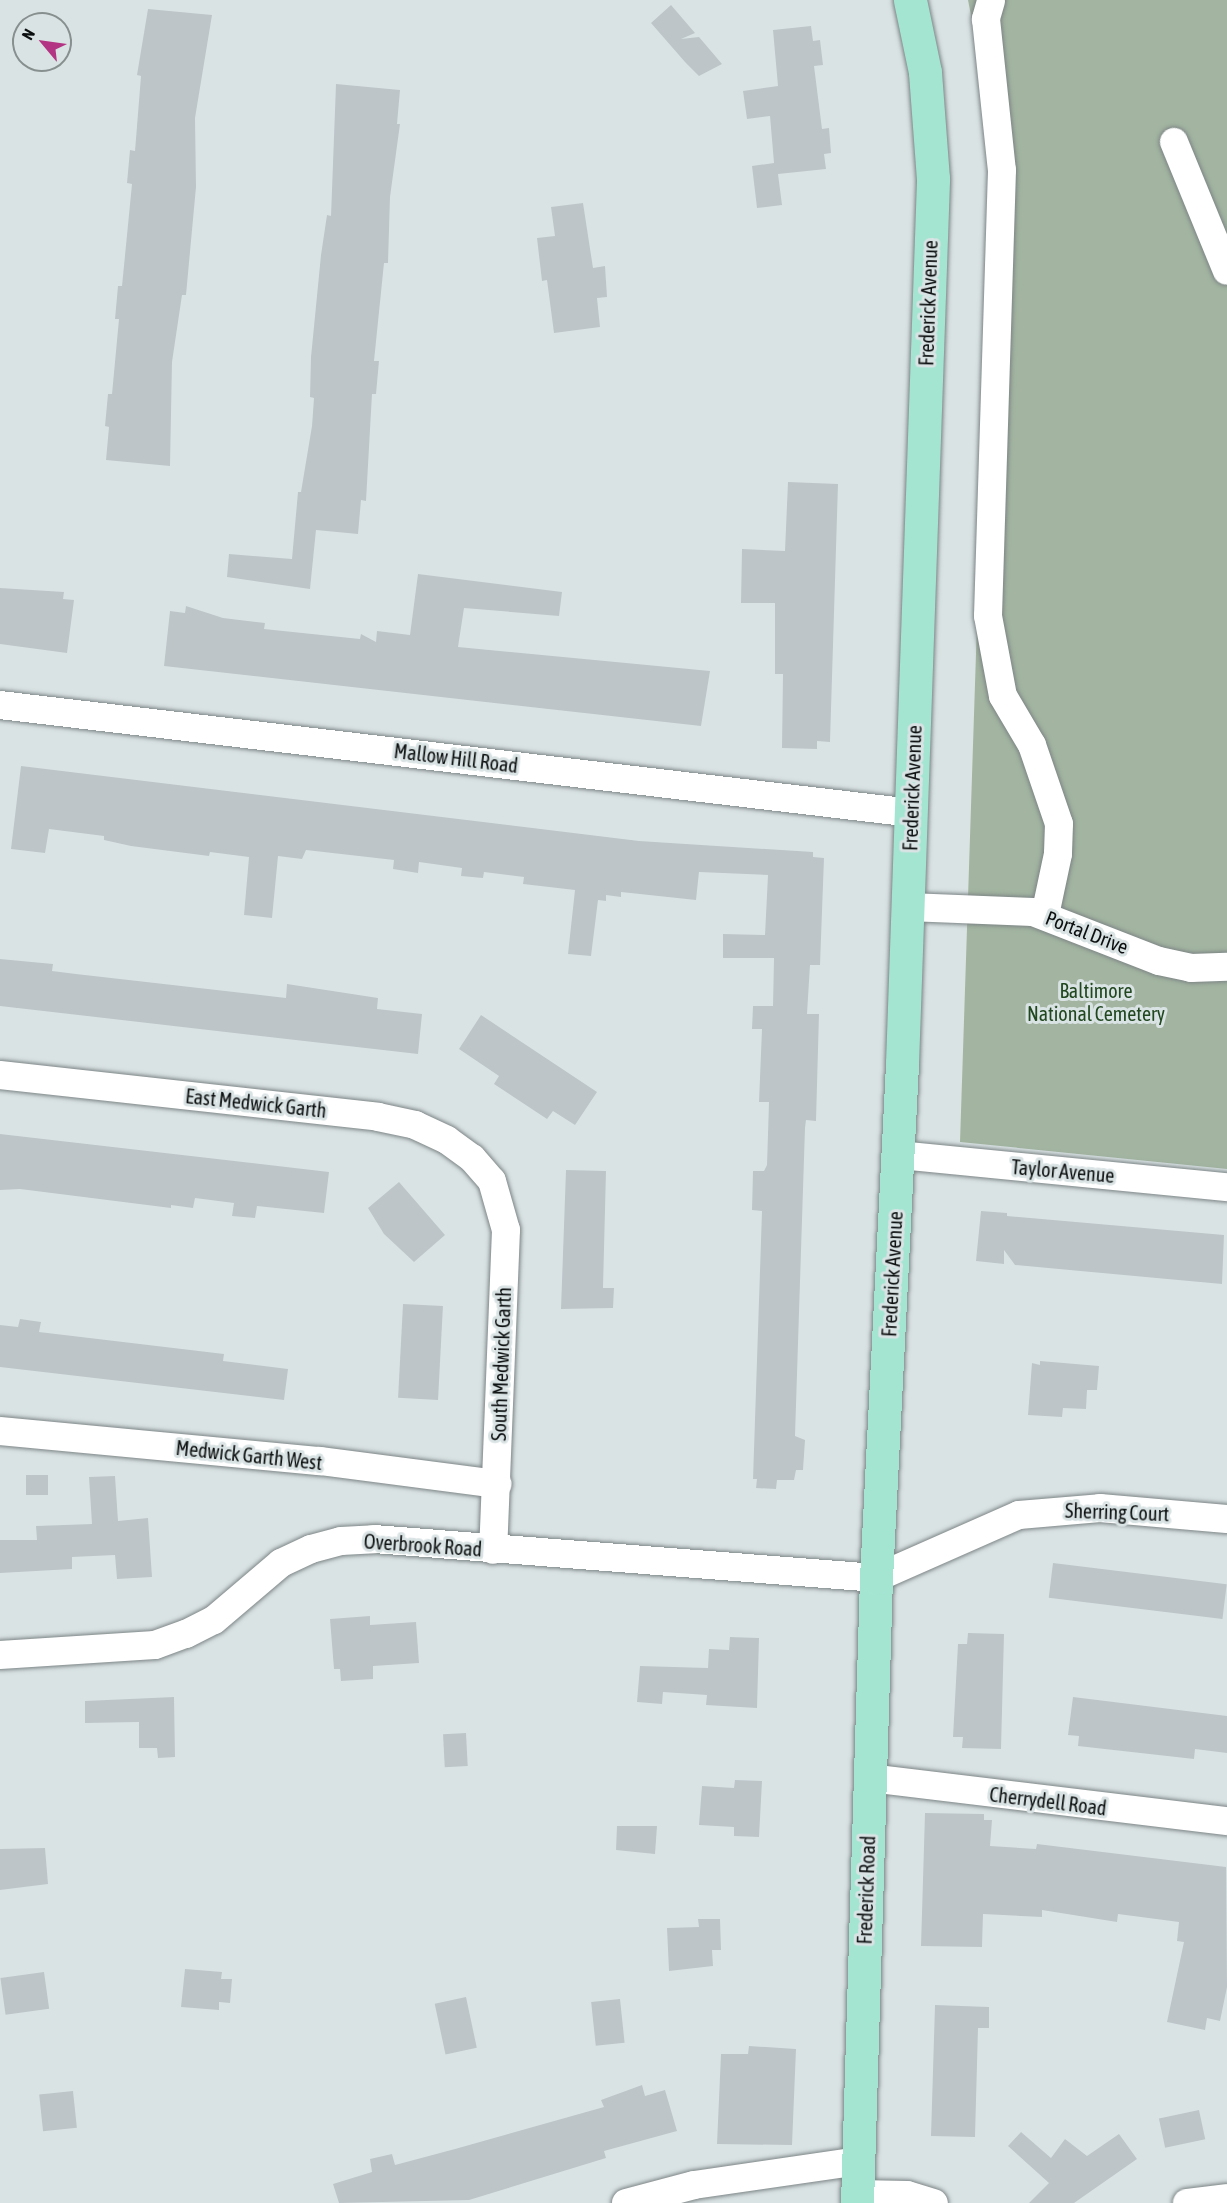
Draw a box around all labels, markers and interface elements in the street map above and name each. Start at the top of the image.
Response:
north arrow [12,12,72,72]
text: N [18,26,38,43]
street label: Frederick Avenue [914,240,942,366]
street label: Frederick Avenue [898,725,926,851]
street label: Mallow Hill Road [393,738,519,778]
street label: Portal Drive [1042,905,1132,959]
park label: Baltimore National Cemetery [1027,979,1165,1026]
street label: East Medwick Garth [184,1084,328,1122]
street label: Taylor Avenue [1010,1155,1116,1187]
street label: Frederick Avenue [877,1211,907,1337]
street label: South Medwick Garth [486,1287,516,1441]
street label: Medwick Garth West [175,1435,323,1475]
street label: Sherring Court [1065,1498,1169,1526]
street label: Overbrook Road [363,1529,483,1561]
street label: Cherrydell Road [988,1782,1108,1820]
street label: Frederick Road [852,1835,880,1945]

